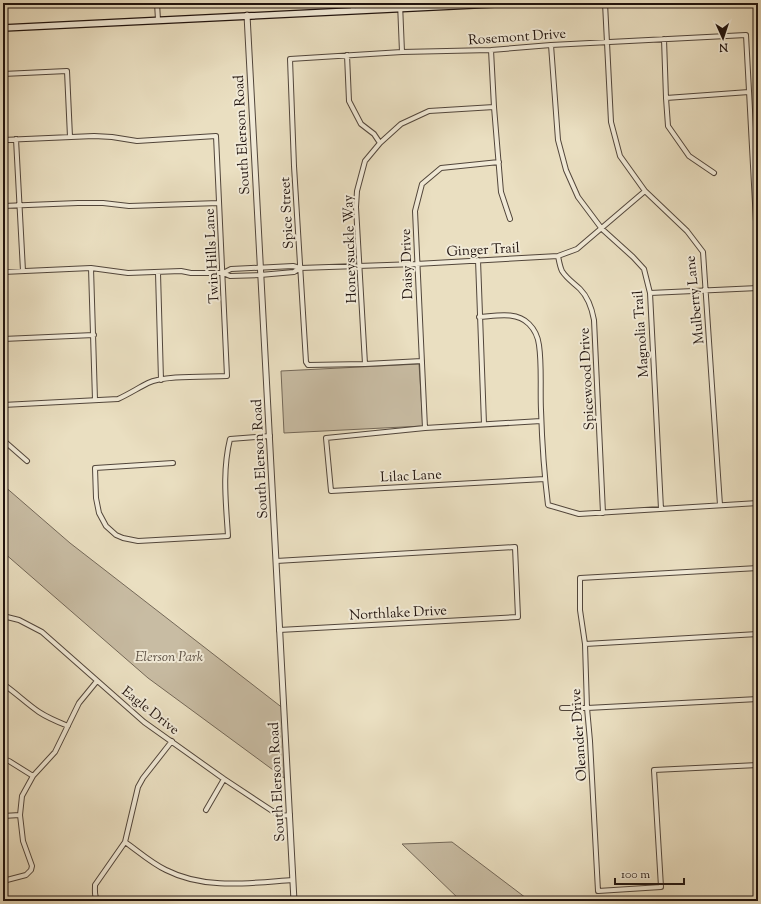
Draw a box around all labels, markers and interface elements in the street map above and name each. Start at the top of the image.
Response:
north arrow [703,18,743,58]
street label: Rosemont Drive [468,25,567,51]
text: N [718,39,729,55]
street label: South Elerson Road [230,74,256,195]
street label: Spice Street [276,176,300,249]
street label: Honeysuckle Way [339,194,363,304]
street label: Twin Hills Lane [201,208,225,304]
street label: Daisy Drive [397,228,419,300]
street label: Ginger Trail [446,239,520,263]
street label: Mulberry Lane [681,255,711,345]
street label: Magnolia Trail [629,290,655,378]
street label: Spicewood Drive [575,327,601,431]
street label: South Elerson Road [248,398,274,519]
street label: Lilac Lane [380,465,442,489]
street label: Northlake Drive [349,601,447,627]
park label: Elerson Park [135,648,204,668]
street label: Eagle Drive [117,683,183,741]
street label: Oleander Drive [567,688,593,782]
street label: South Elerson Road [265,721,291,842]
scale bar [615,860,684,886]
text: 100 m [621,866,650,884]

